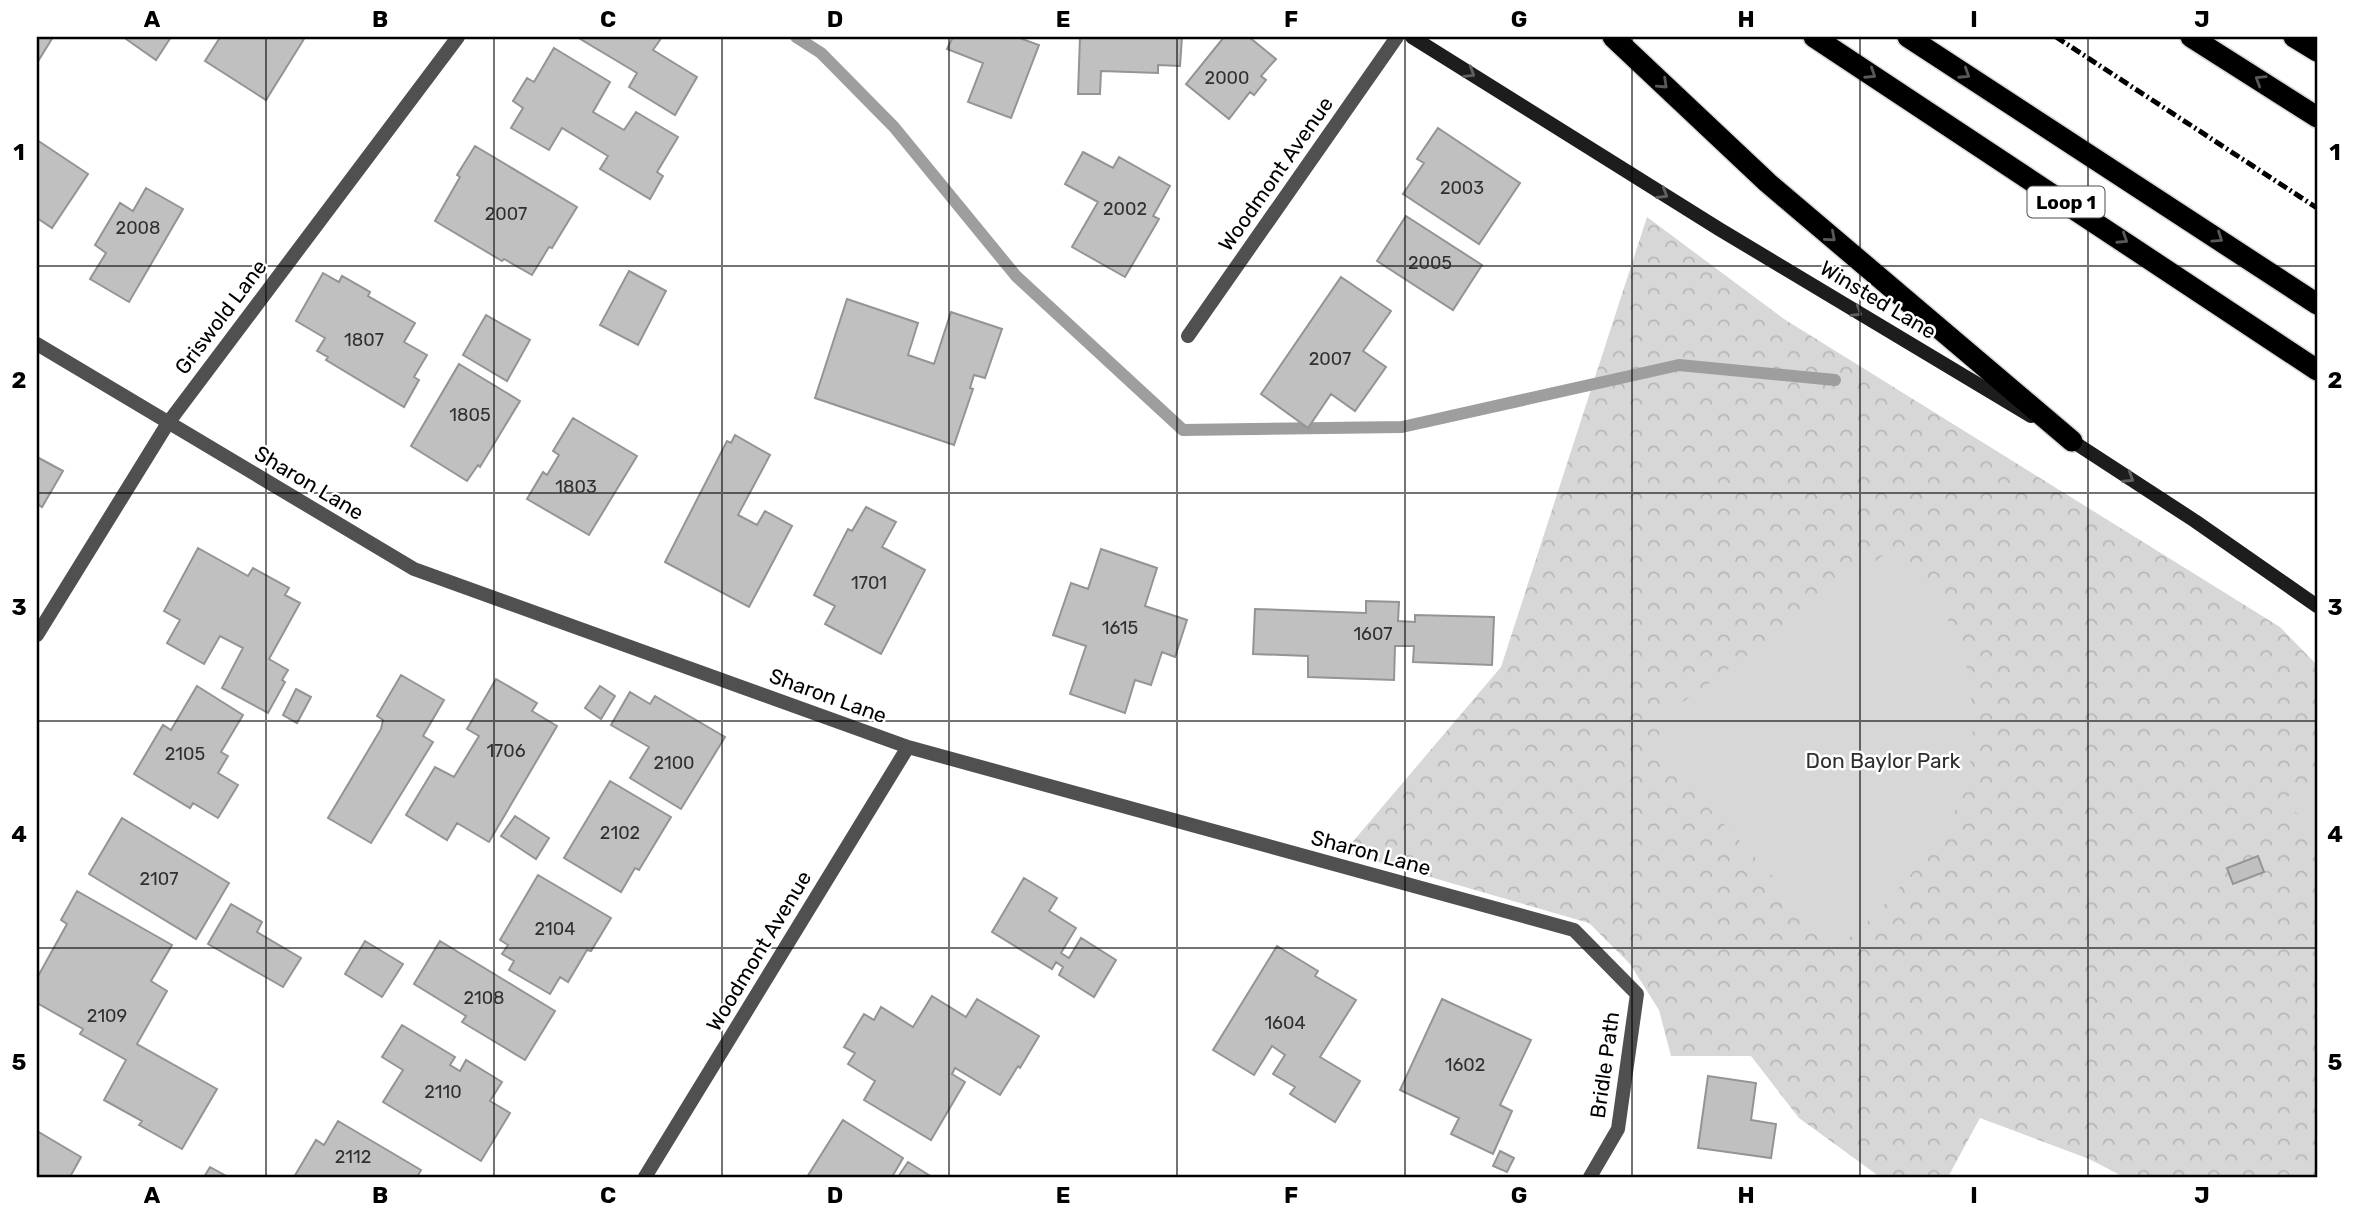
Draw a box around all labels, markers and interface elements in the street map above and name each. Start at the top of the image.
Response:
text: A [144,5,161,33]
text: B [372,5,388,33]
text: C [600,5,616,33]
text: D [827,5,843,33]
text: E [1056,5,1070,33]
text: F [1284,5,1298,33]
text: G [1511,5,1527,33]
text: H [1737,5,1755,33]
text: I [1970,5,1978,33]
text: J [2194,5,2210,33]
one-way arrow [1463,64,1476,77]
one-way arrow [1957,65,1970,78]
one-way arrow [1863,66,1876,78]
house number: 2000 [1205,67,1249,89]
one-way arrow [1655,75,1668,88]
one-way arrow [2254,76,2267,89]
street label: Woodmont Avenue [1213,92,1338,256]
text: 1 [13,138,25,166]
text: 1 [2329,138,2341,166]
house number: 2003 [1440,177,1484,199]
one-way arrow [1655,185,1668,198]
road number: Loop 1 [2028,186,2104,218]
house number: 2002 [1103,198,1147,220]
house number: 2007 [485,203,527,225]
house number: 2008 [116,217,160,239]
one-way arrow [1822,229,1835,241]
one-way arrow [2210,229,2223,242]
one-way arrow [2115,231,2128,244]
house number: 2005 [1408,252,1452,274]
street label: Griswold Lane [169,254,272,379]
street label: Winsted Lane [1816,255,1941,344]
one-way arrow [1850,303,1863,316]
house number: 1807 [344,329,384,351]
house number: 2007 [1309,348,1351,370]
text: 2 [12,366,26,394]
text: 2 [2328,366,2342,394]
house number: 1805 [449,404,491,426]
street label: Sharon Lane [250,440,368,525]
one-way arrow [2121,470,2134,482]
house number: 1803 [555,476,597,498]
house number: 1701 [851,572,887,594]
text: 3 [11,593,27,621]
text: 3 [2327,593,2343,621]
house number: 1615 [1102,617,1138,639]
house number: 1607 [1353,623,1393,645]
street label: Sharon Lane [766,663,890,728]
house number: 1706 [486,740,526,762]
house number: 2105 [165,743,205,765]
park label: Don Baylor Park [1806,748,1961,773]
house number: 2100 [653,752,695,774]
text: 4 [11,820,27,848]
text: 4 [2327,820,2343,848]
house number: 2102 [600,822,640,844]
street label: Sharon Lane [1308,825,1434,881]
street label: Woodmont Avenue [701,866,816,1035]
house number: 2107 [140,868,178,890]
house number: 2104 [535,918,575,940]
house number: 2108 [463,987,505,1009]
house number: 2109 [87,1005,127,1027]
street label: Bridle Path [1585,1010,1624,1120]
house number: 1604 [1264,1012,1306,1034]
text: 5 [12,1048,27,1076]
text: 5 [2328,1048,2343,1076]
house number: 1602 [1445,1054,1485,1076]
house number: 2110 [424,1081,462,1103]
house number: 2112 [335,1146,371,1168]
text: A [144,1181,161,1209]
text: B [372,1181,388,1209]
text: C [600,1181,616,1209]
text: D [827,1181,843,1209]
text: E [1056,1181,1070,1209]
text: F [1284,1181,1298,1209]
text: G [1511,1181,1527,1209]
text: H [1737,1181,1755,1209]
text: I [1970,1181,1978,1209]
text: J [2194,1181,2210,1209]

